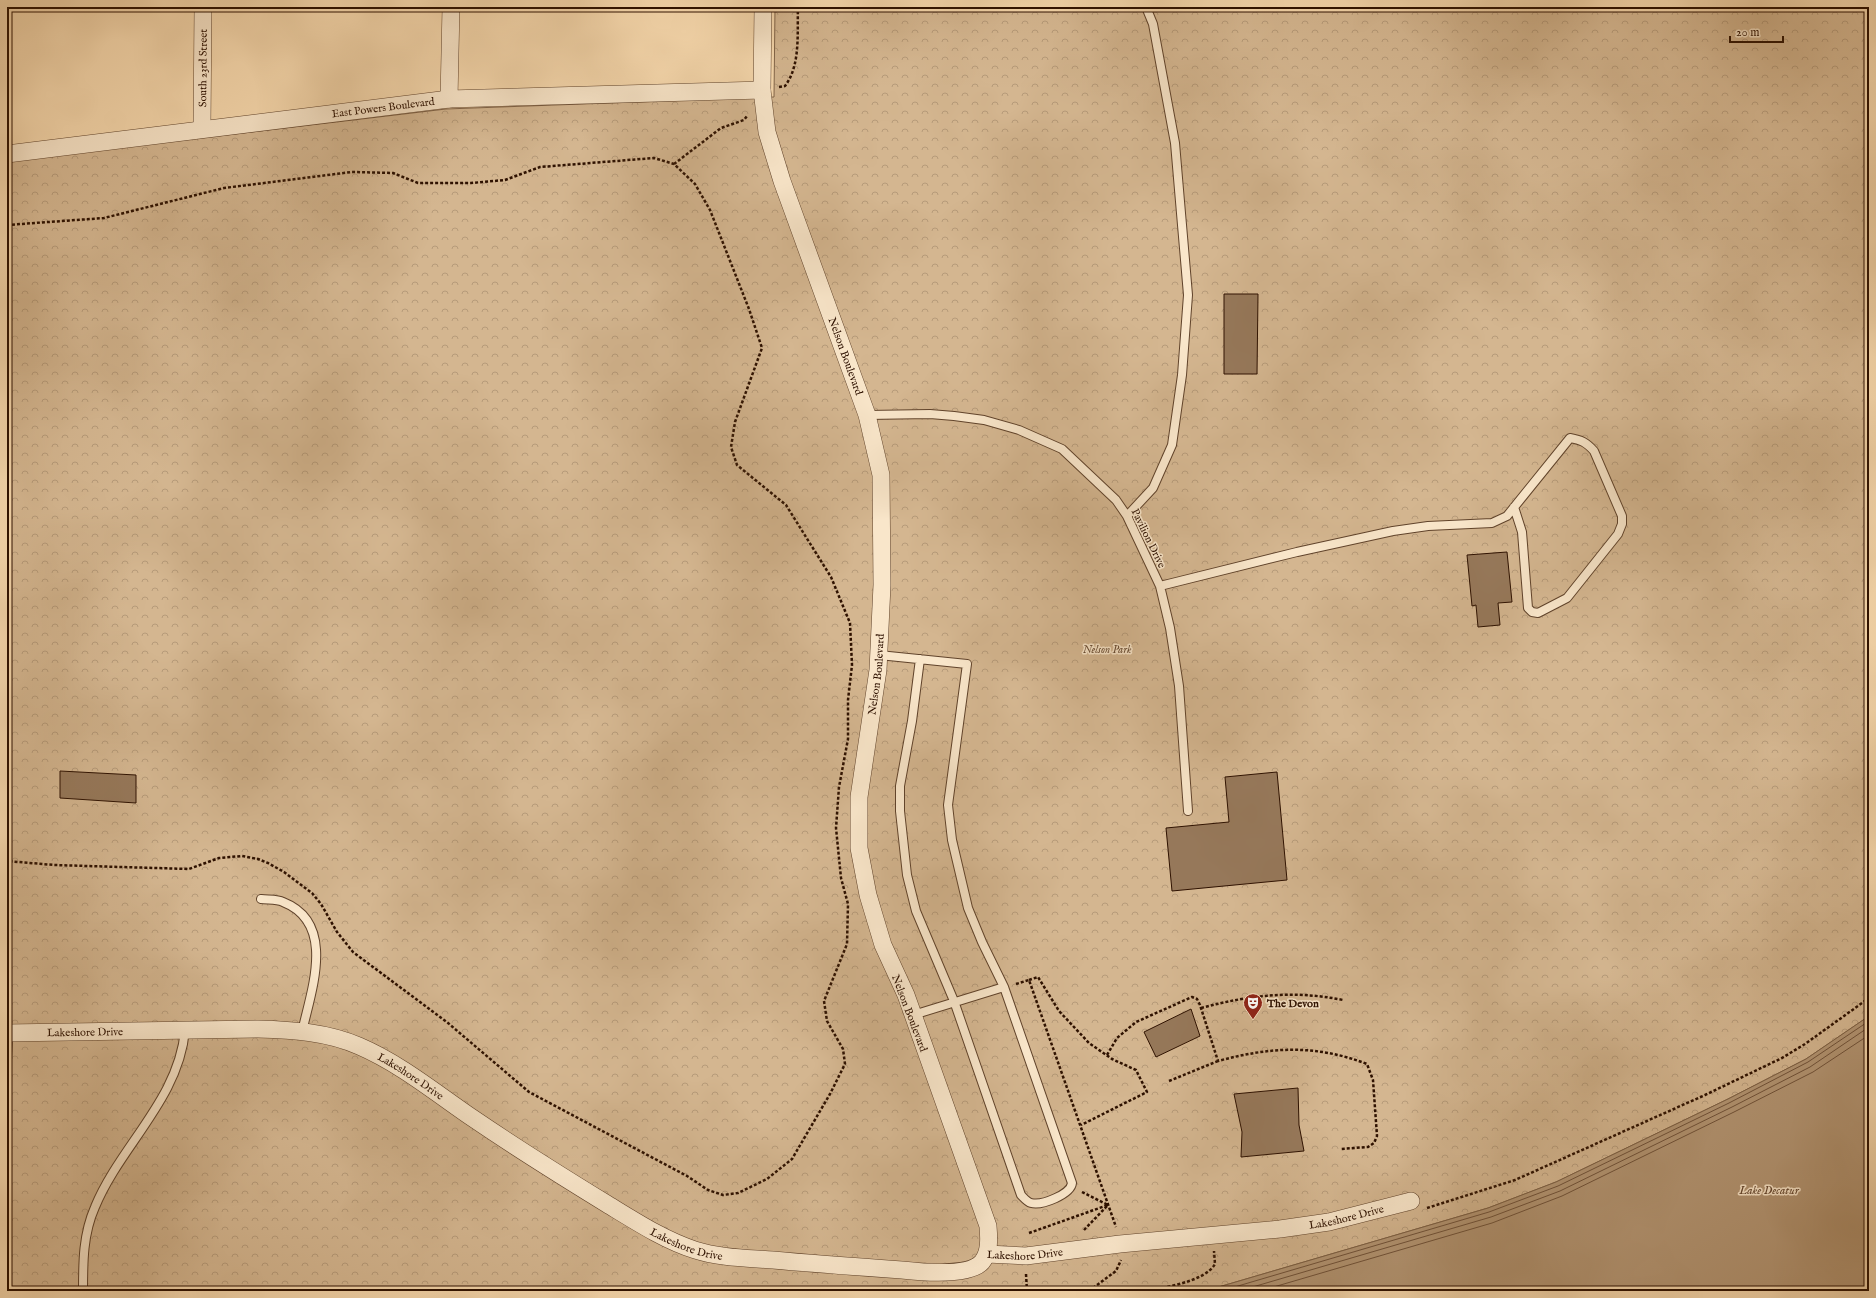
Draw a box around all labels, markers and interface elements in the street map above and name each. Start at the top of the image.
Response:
scale bar [1730,18,1783,44]
text: 20 m [1736,25,1759,40]
street label: South 23rd Street [196,29,211,107]
street label: East Powers Boulevard [331,95,436,122]
street label: Nelson Boulevard [825,316,866,397]
street label: Pavilion Drive [1128,506,1169,570]
street label: Nelson Boulevard [865,633,888,716]
park label: Nelson Park [1083,643,1132,657]
street label: Nelson Boulevard [888,973,930,1054]
theatre icon: The Devon [1242,992,1264,1020]
place label: The Devon [1266,997,1319,1011]
street label: Lakeshore Drive [47,1025,123,1040]
street label: Lakeshore Drive [375,1050,446,1103]
water label: Lake Decatur [1738,1183,1800,1198]
street label: Lakeshore Drive [1308,1202,1385,1233]
street label: Lakeshore Drive [647,1225,723,1264]
street label: Lakeshore Drive [986,1245,1064,1264]

